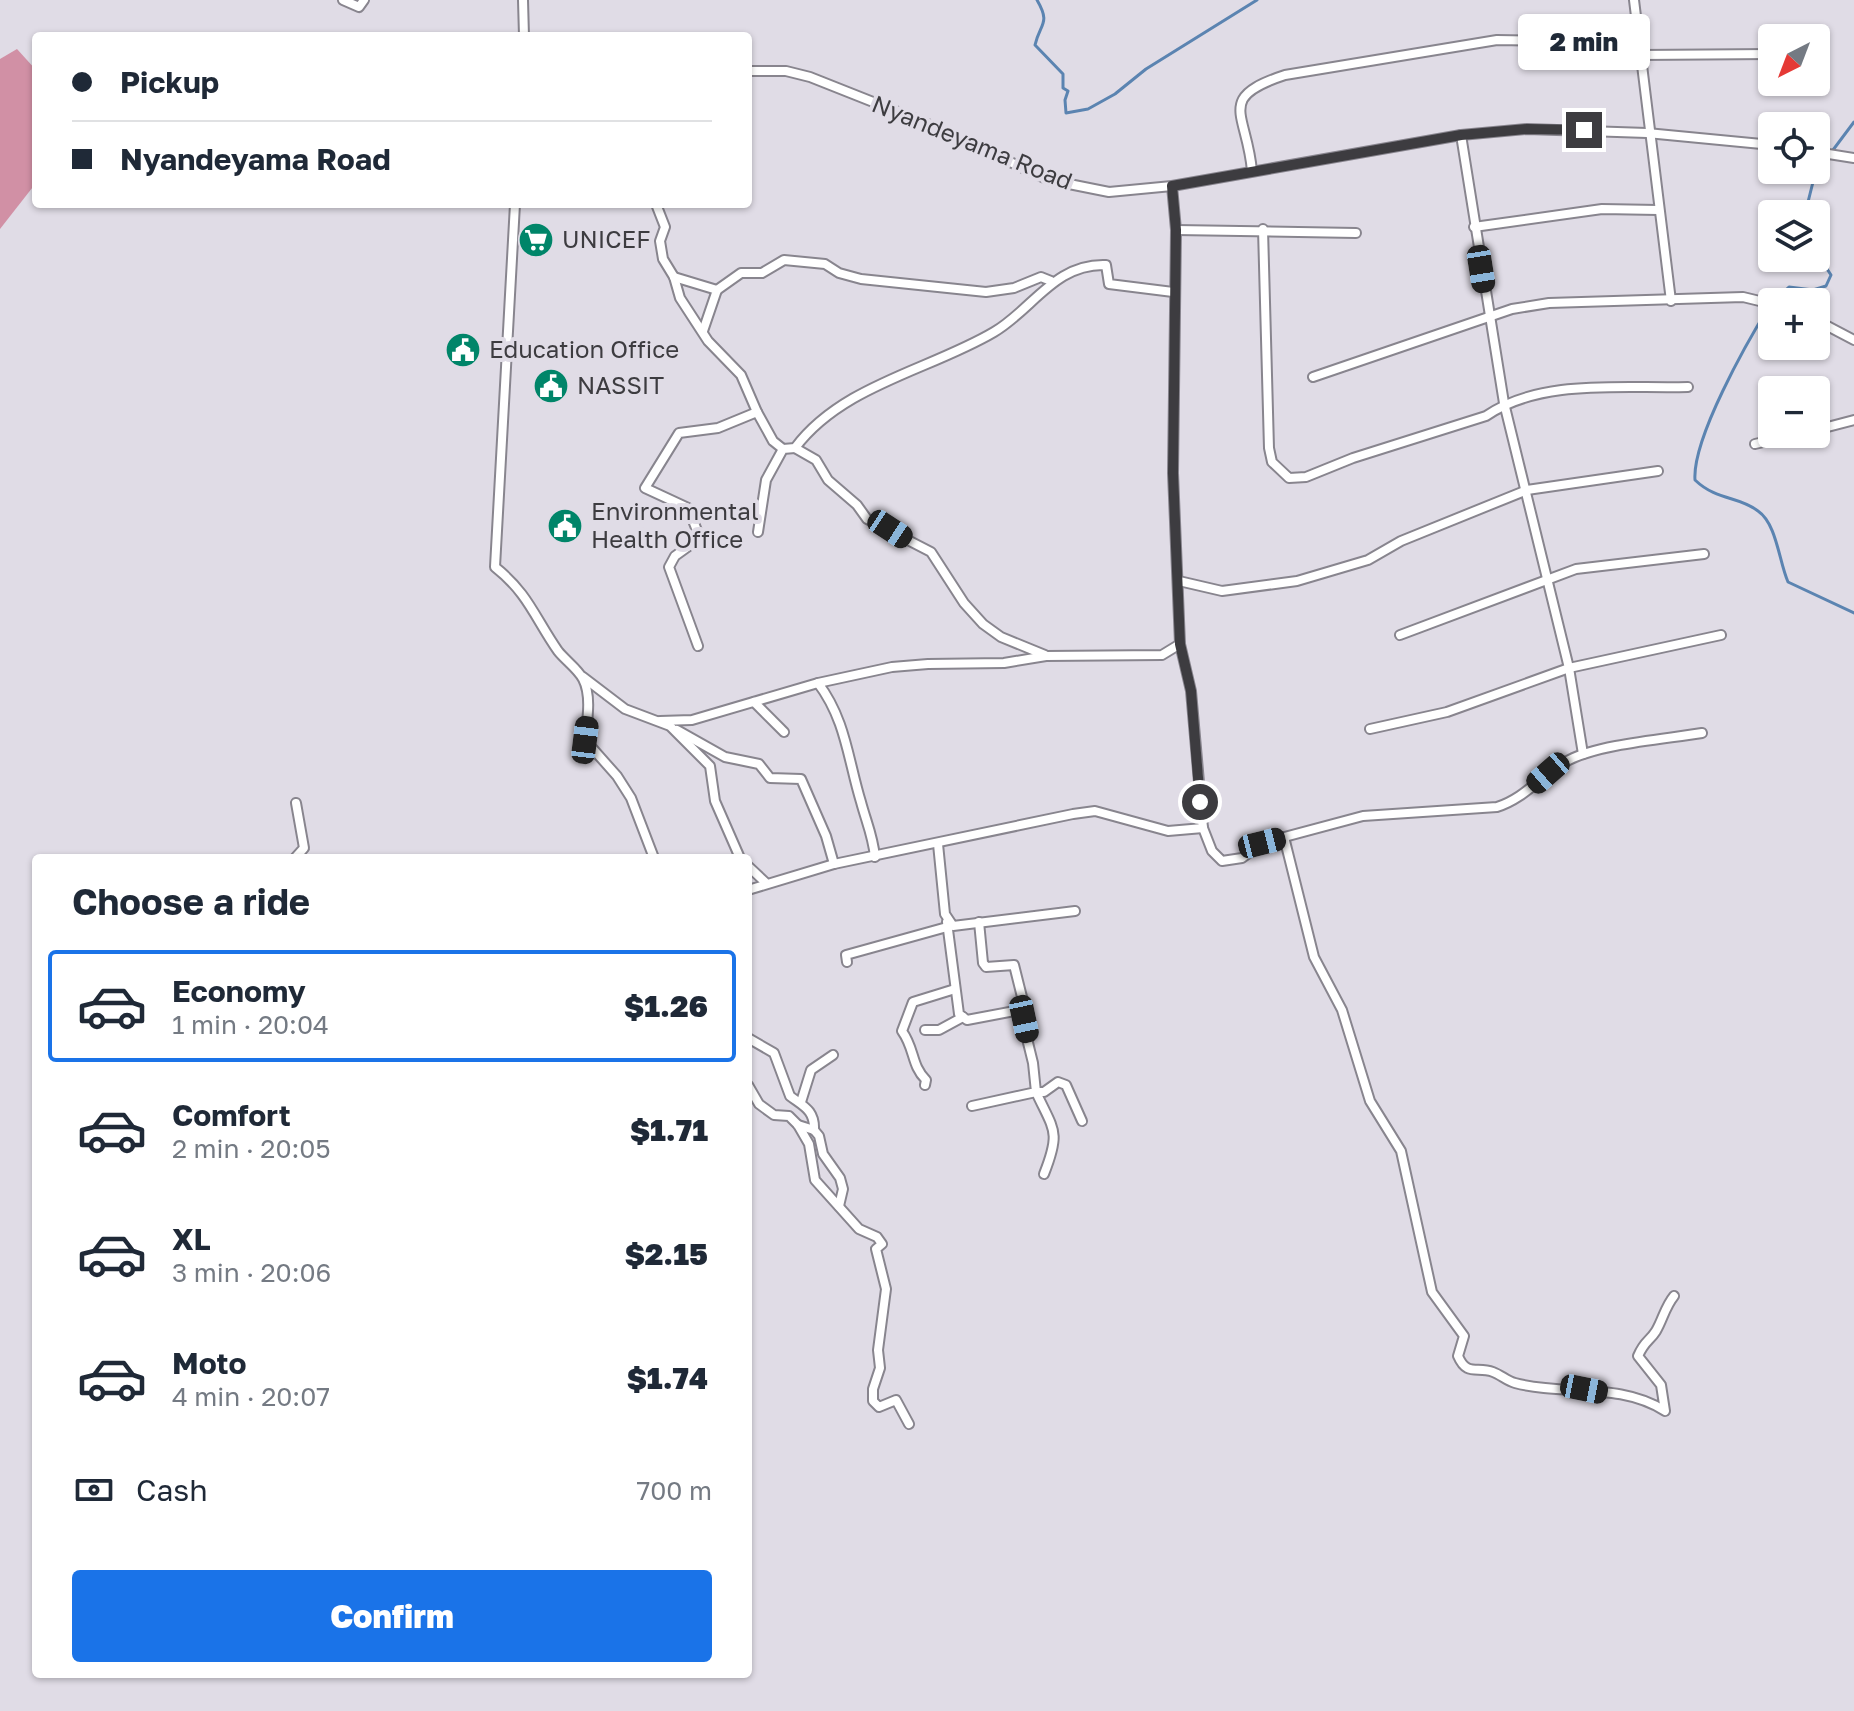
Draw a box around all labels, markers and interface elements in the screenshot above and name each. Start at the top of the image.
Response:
callout: 2 min [1518,14,1650,70]
north arrow [1758,24,1830,96]
map controls [1758,24,1830,448]
text: 2 min [1550,26,1618,57]
text: Pickup [120,64,219,100]
street label: Nyandeyama Road [868,88,1077,195]
route end [1566,112,1602,148]
button: locate [1758,112,1830,184]
text: Nyandeyama Road [120,141,391,177]
button: layers [1758,200,1830,272]
supermarket icon: UNICEF [517,221,555,259]
place label: UNICEF [562,224,651,253]
car [1465,243,1497,295]
button: + [1758,288,1830,360]
public building icon: Education Office [444,331,482,369]
place label: Education Office [489,334,679,363]
public building icon: NASSIT [532,367,570,405]
place label: NASSIT [577,370,664,399]
button: − [1758,376,1830,448]
place label: Environmental Health Office [591,496,759,553]
car [863,506,917,552]
public building icon: Environmental Health Office [546,507,584,545]
car [570,715,600,765]
car [1522,748,1574,798]
route start [1182,784,1218,820]
car [1236,826,1288,860]
text: Choose a ride [72,880,310,923]
icon: car [76,970,148,1042]
text: Economy [172,973,306,1009]
text: $1.26 [624,988,708,1024]
car [1007,993,1041,1045]
text: 1 min · 20:04 [172,1009,329,1040]
icon: car [76,1094,148,1166]
text: Comfort [172,1097,291,1133]
text: $1.71 [630,1112,708,1148]
text: 2 min · 20:05 [172,1133,331,1164]
icon: car [76,1218,148,1290]
text: XL [172,1221,211,1257]
text: $2.15 [625,1236,708,1272]
text: 3 min · 20:06 [172,1257,331,1288]
icon: car [76,1342,148,1414]
text: Moto [172,1345,247,1381]
text: $1.74 [627,1360,708,1396]
car [1558,1373,1610,1405]
text: 4 min · 20:07 [172,1381,330,1412]
icon: cash [72,1468,116,1512]
text: Cash [136,1472,208,1508]
text: 700 m [636,1475,712,1506]
button: Confirm [72,1570,712,1662]

